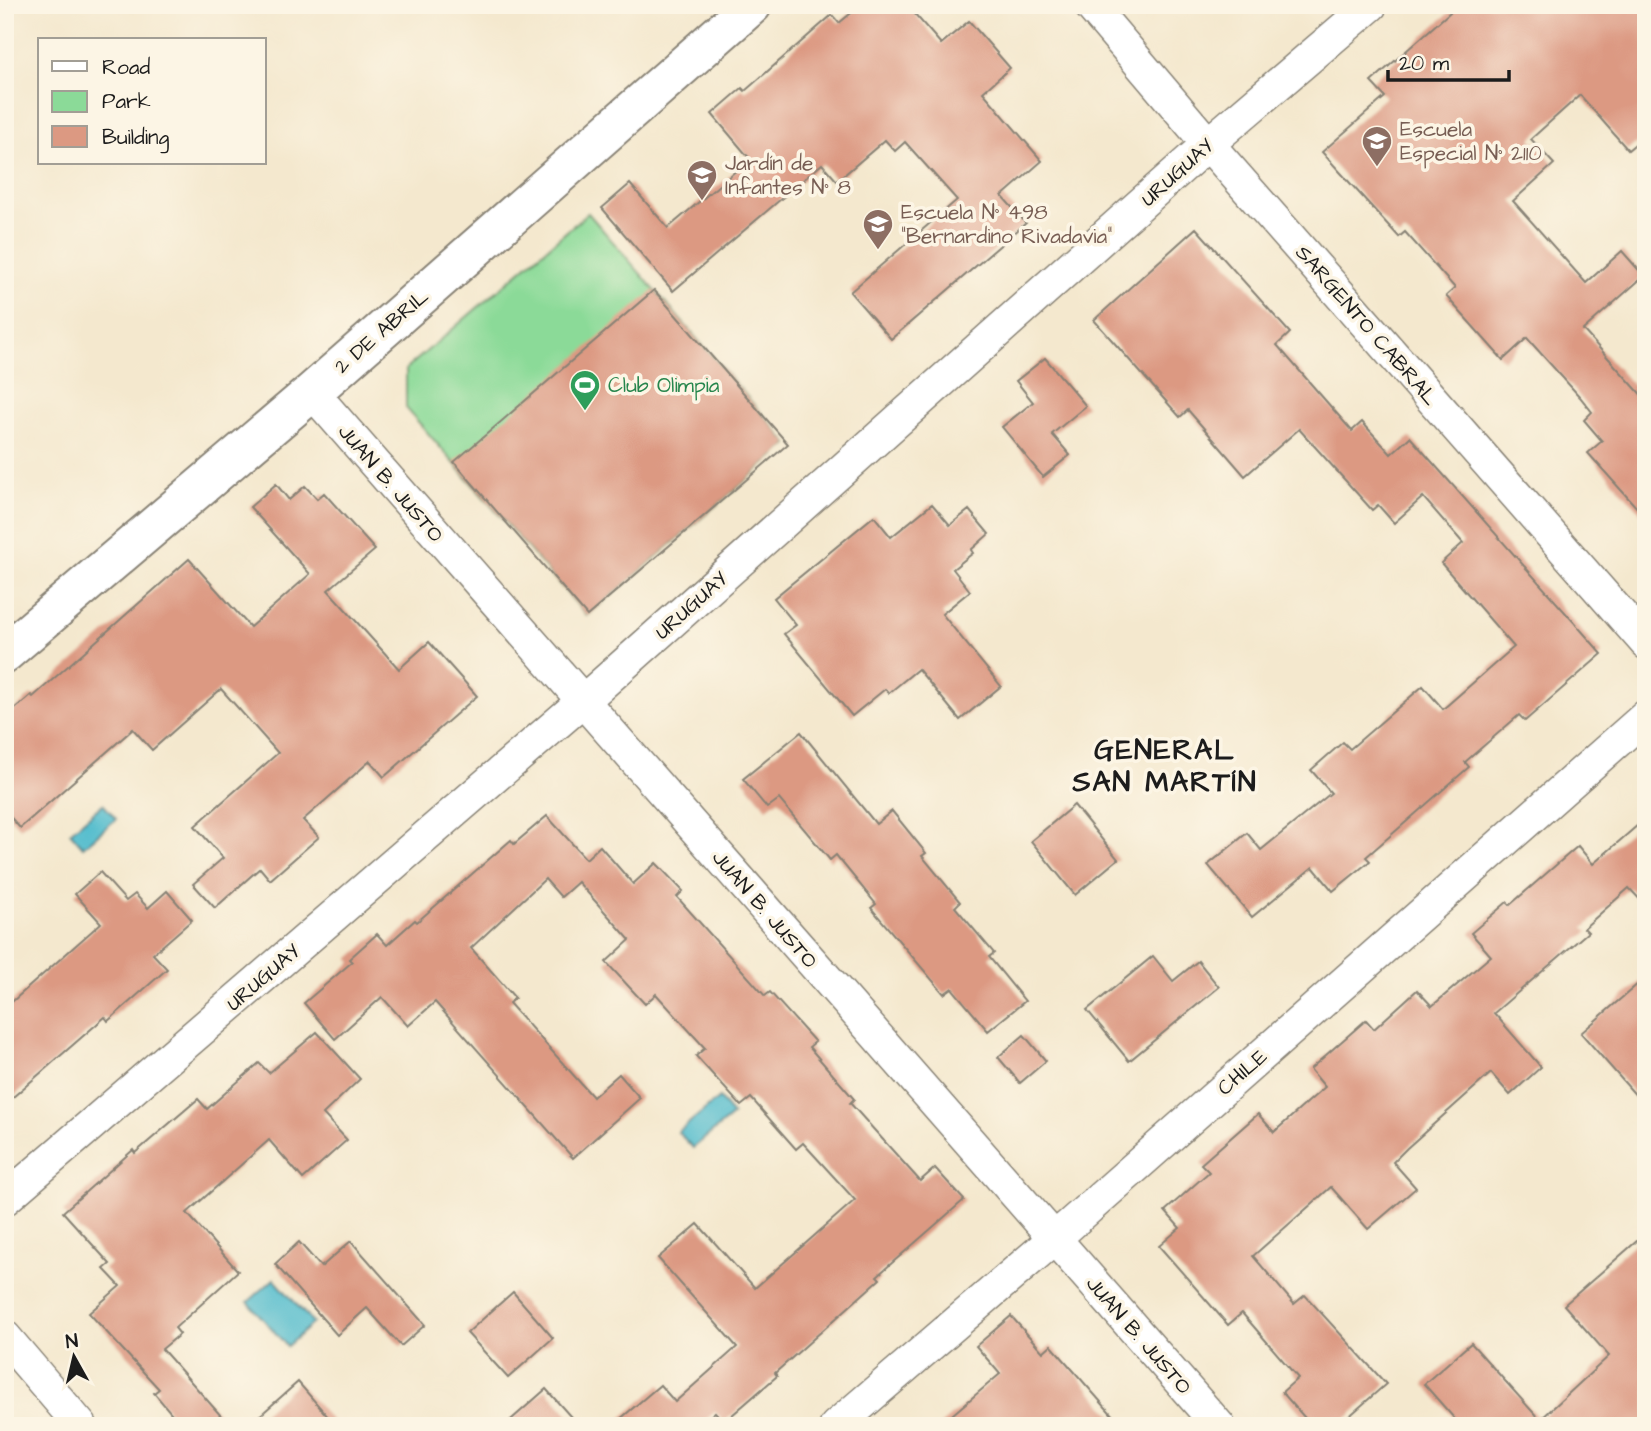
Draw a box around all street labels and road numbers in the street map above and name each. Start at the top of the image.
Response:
street label: URUGUAY [1134,132,1220,213]
street label: SARGENTO CABRAL [1289,239,1445,412]
street label: 2 DE ABRIL [328,282,435,380]
street label: JUAN B. JUSTO [331,418,450,549]
street label: URUGUAY [648,565,734,646]
street label: JUAN B. JUSTO [705,844,824,975]
street label: URUGUAY [220,937,307,1018]
street label: CHILE [1211,1042,1274,1102]
street label: JUAN B. JUSTO [1079,1270,1198,1401]

